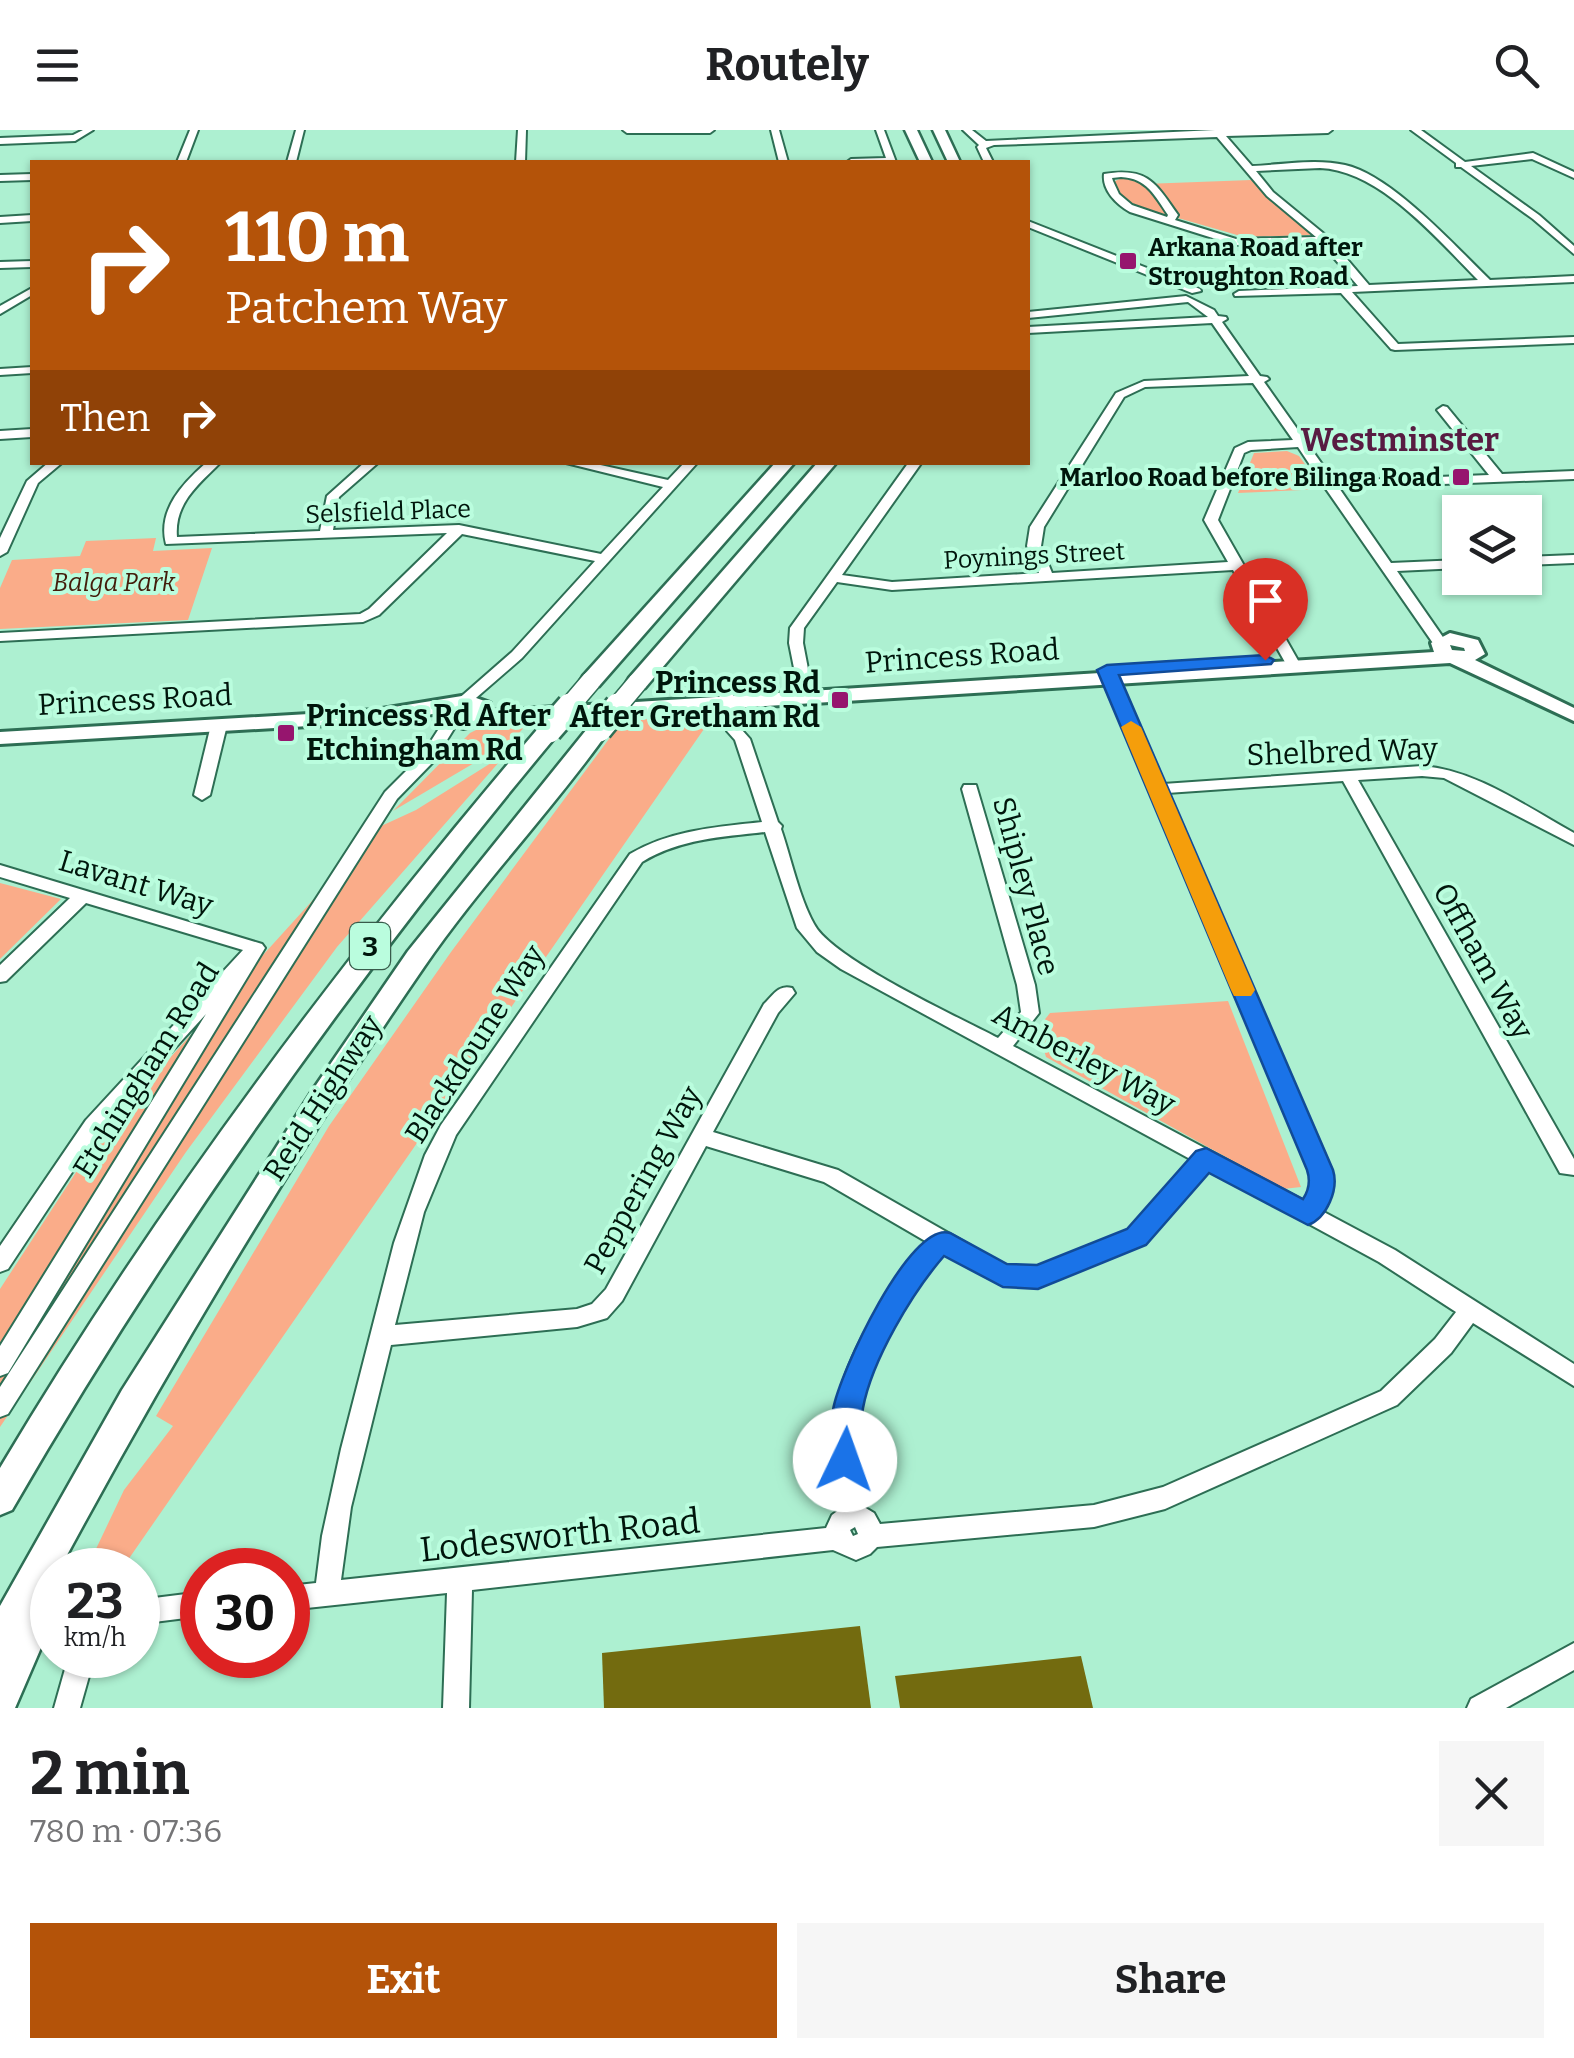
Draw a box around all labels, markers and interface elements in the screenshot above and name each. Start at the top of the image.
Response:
icon: menu [30,38,85,93]
text: Routely [705,38,869,92]
icon: search [1489,38,1544,93]
text: 110 m [225,196,409,280]
icon: right [60,200,190,330]
place label: Arkana Road after Stroughton Road [1148,233,1363,292]
marker: Arkana Road after Stroughton Road [1117,250,1139,272]
text: Patchem Way [225,281,507,335]
icon: right [170,390,225,445]
text: Then [60,395,150,441]
district label: Westminster [1301,421,1499,459]
place label: Marloo Road before Bilinga Road [1059,463,1441,493]
marker: Marloo Road before Bilinga Road [1450,466,1472,488]
street label: Selsfield Place [305,494,471,530]
map controls [1442,495,1542,595]
button: layers [1442,495,1542,595]
street label: Poynings Street [943,536,1126,576]
pin [1223,558,1308,661]
park label: Balga Park [53,568,176,598]
icon: arrive [1238,573,1293,628]
street label: Princess Road [864,631,1061,681]
place label: Princess Rd After Gretham Rd [569,665,820,735]
street label: Princess Road [37,677,233,723]
marker: Princess Rd After Gretham Rd [829,689,851,711]
place label: Princess Rd After Etchingham Rd [306,698,551,768]
marker: Princess Rd After Etchingham Rd [275,722,297,744]
street label: Shelbred Way [1246,731,1438,773]
street label: Shipley Place [985,793,1067,979]
street label: Lavant Way [55,843,217,923]
street label: Offham Way [1425,877,1541,1046]
road number: 3 [350,923,390,969]
street label: Blackdoune Way [398,938,553,1150]
street label: Etchingham Road [65,956,227,1184]
street label: Amberley Way [987,996,1182,1122]
street label: Reid Highway [256,1008,390,1188]
street label: Peppering Way [577,1080,709,1280]
position arrow [793,1408,897,1512]
street label: Lodesworth Road [418,1499,702,1571]
speed limit sign: 30 [180,1548,310,1678]
text: 23 [67,1571,123,1631]
text: km/h [64,1623,126,1653]
text: 2 min [30,1738,190,1810]
button: close [1439,1741,1544,1846]
text: 780 m · 07:36 [30,1812,222,1850]
button: Exit [30,1923,777,2038]
button: Share [797,1923,1544,2038]

